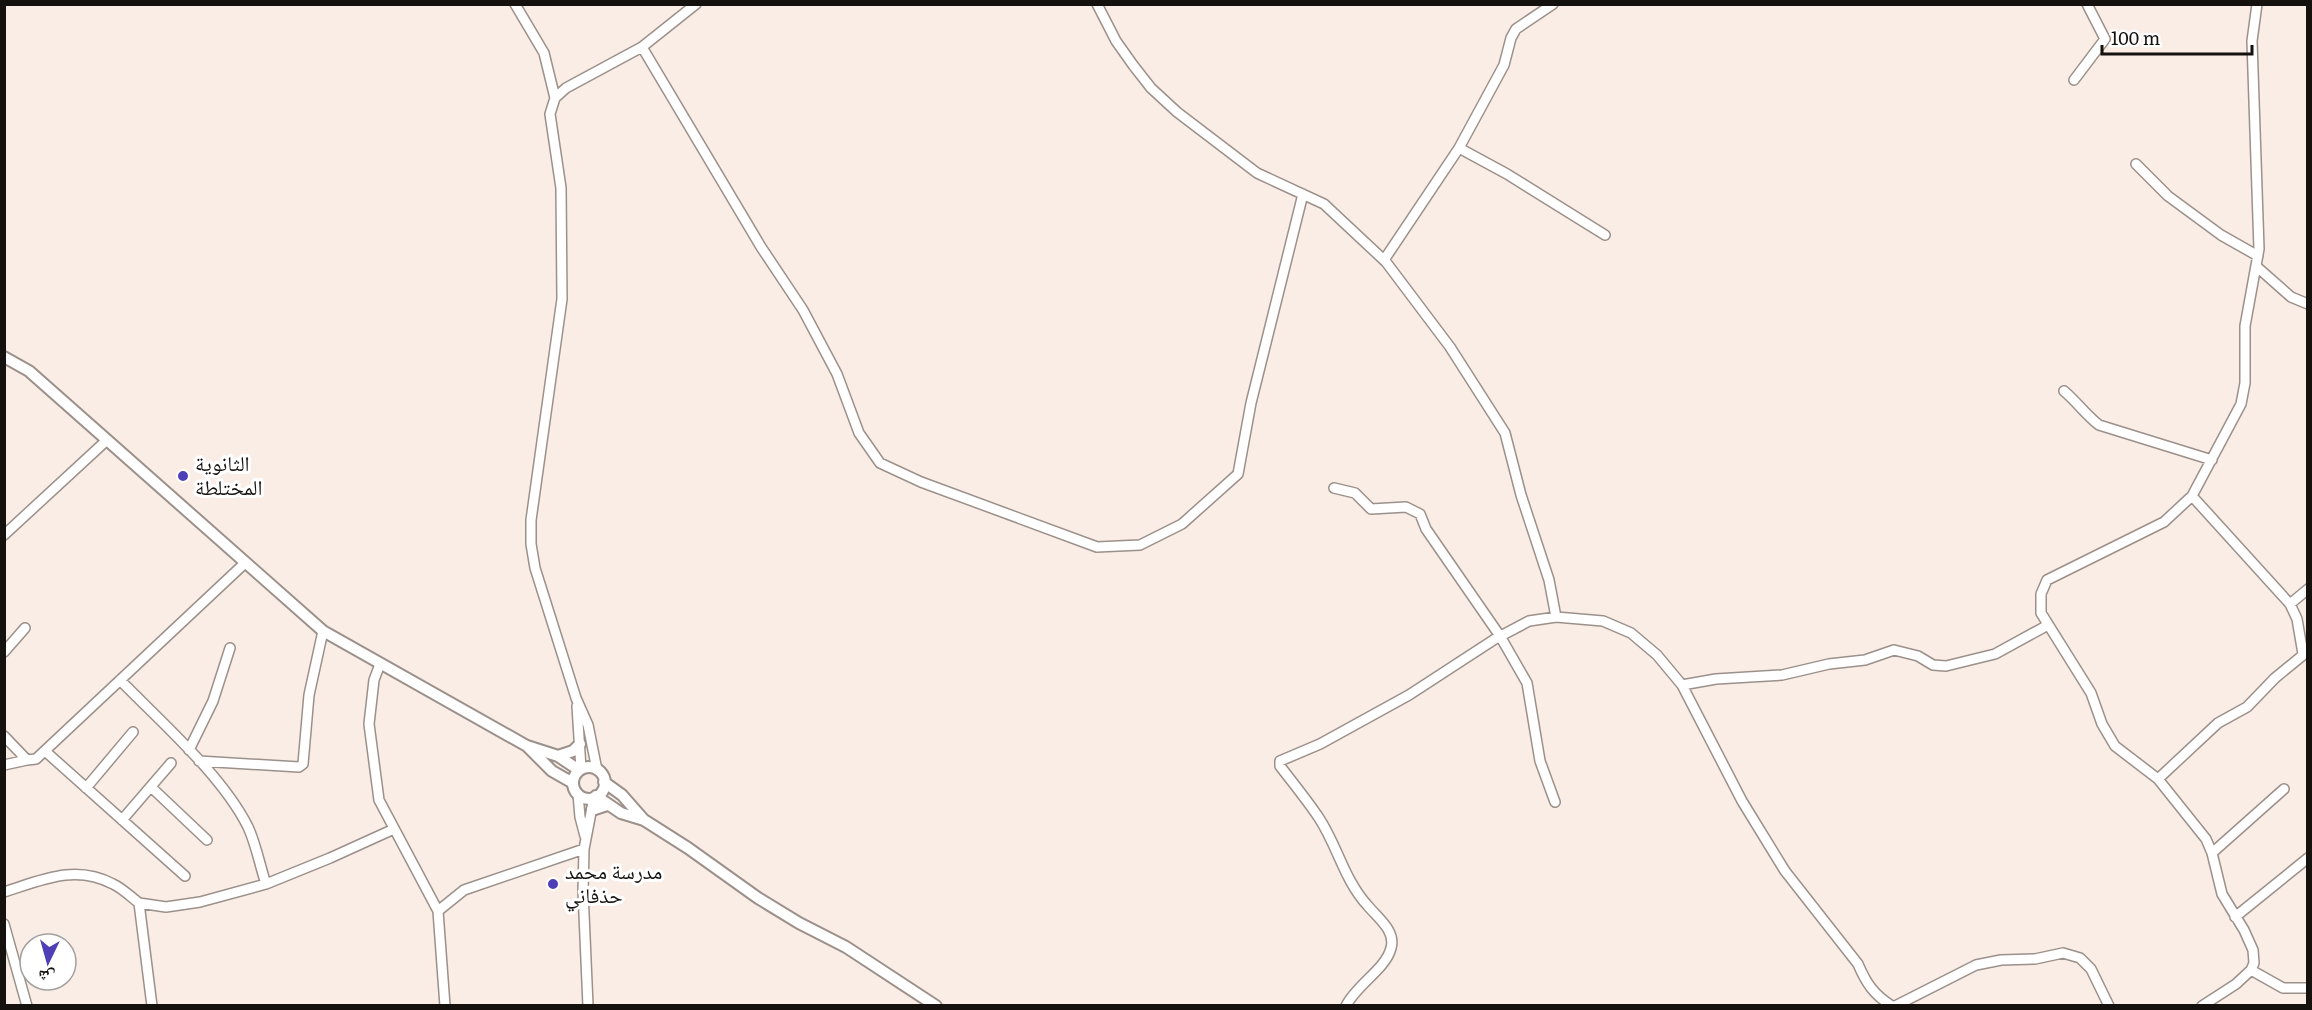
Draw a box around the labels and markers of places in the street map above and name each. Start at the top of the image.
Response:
place label: الثانوية المختلطة [195,446,263,501]
marker: الثانوية المختلطة [176,469,190,483]
place label: مدرسة محمد حذفاني [565,854,662,912]
marker: مدرسة محمد حذفاني [546,877,560,891]

